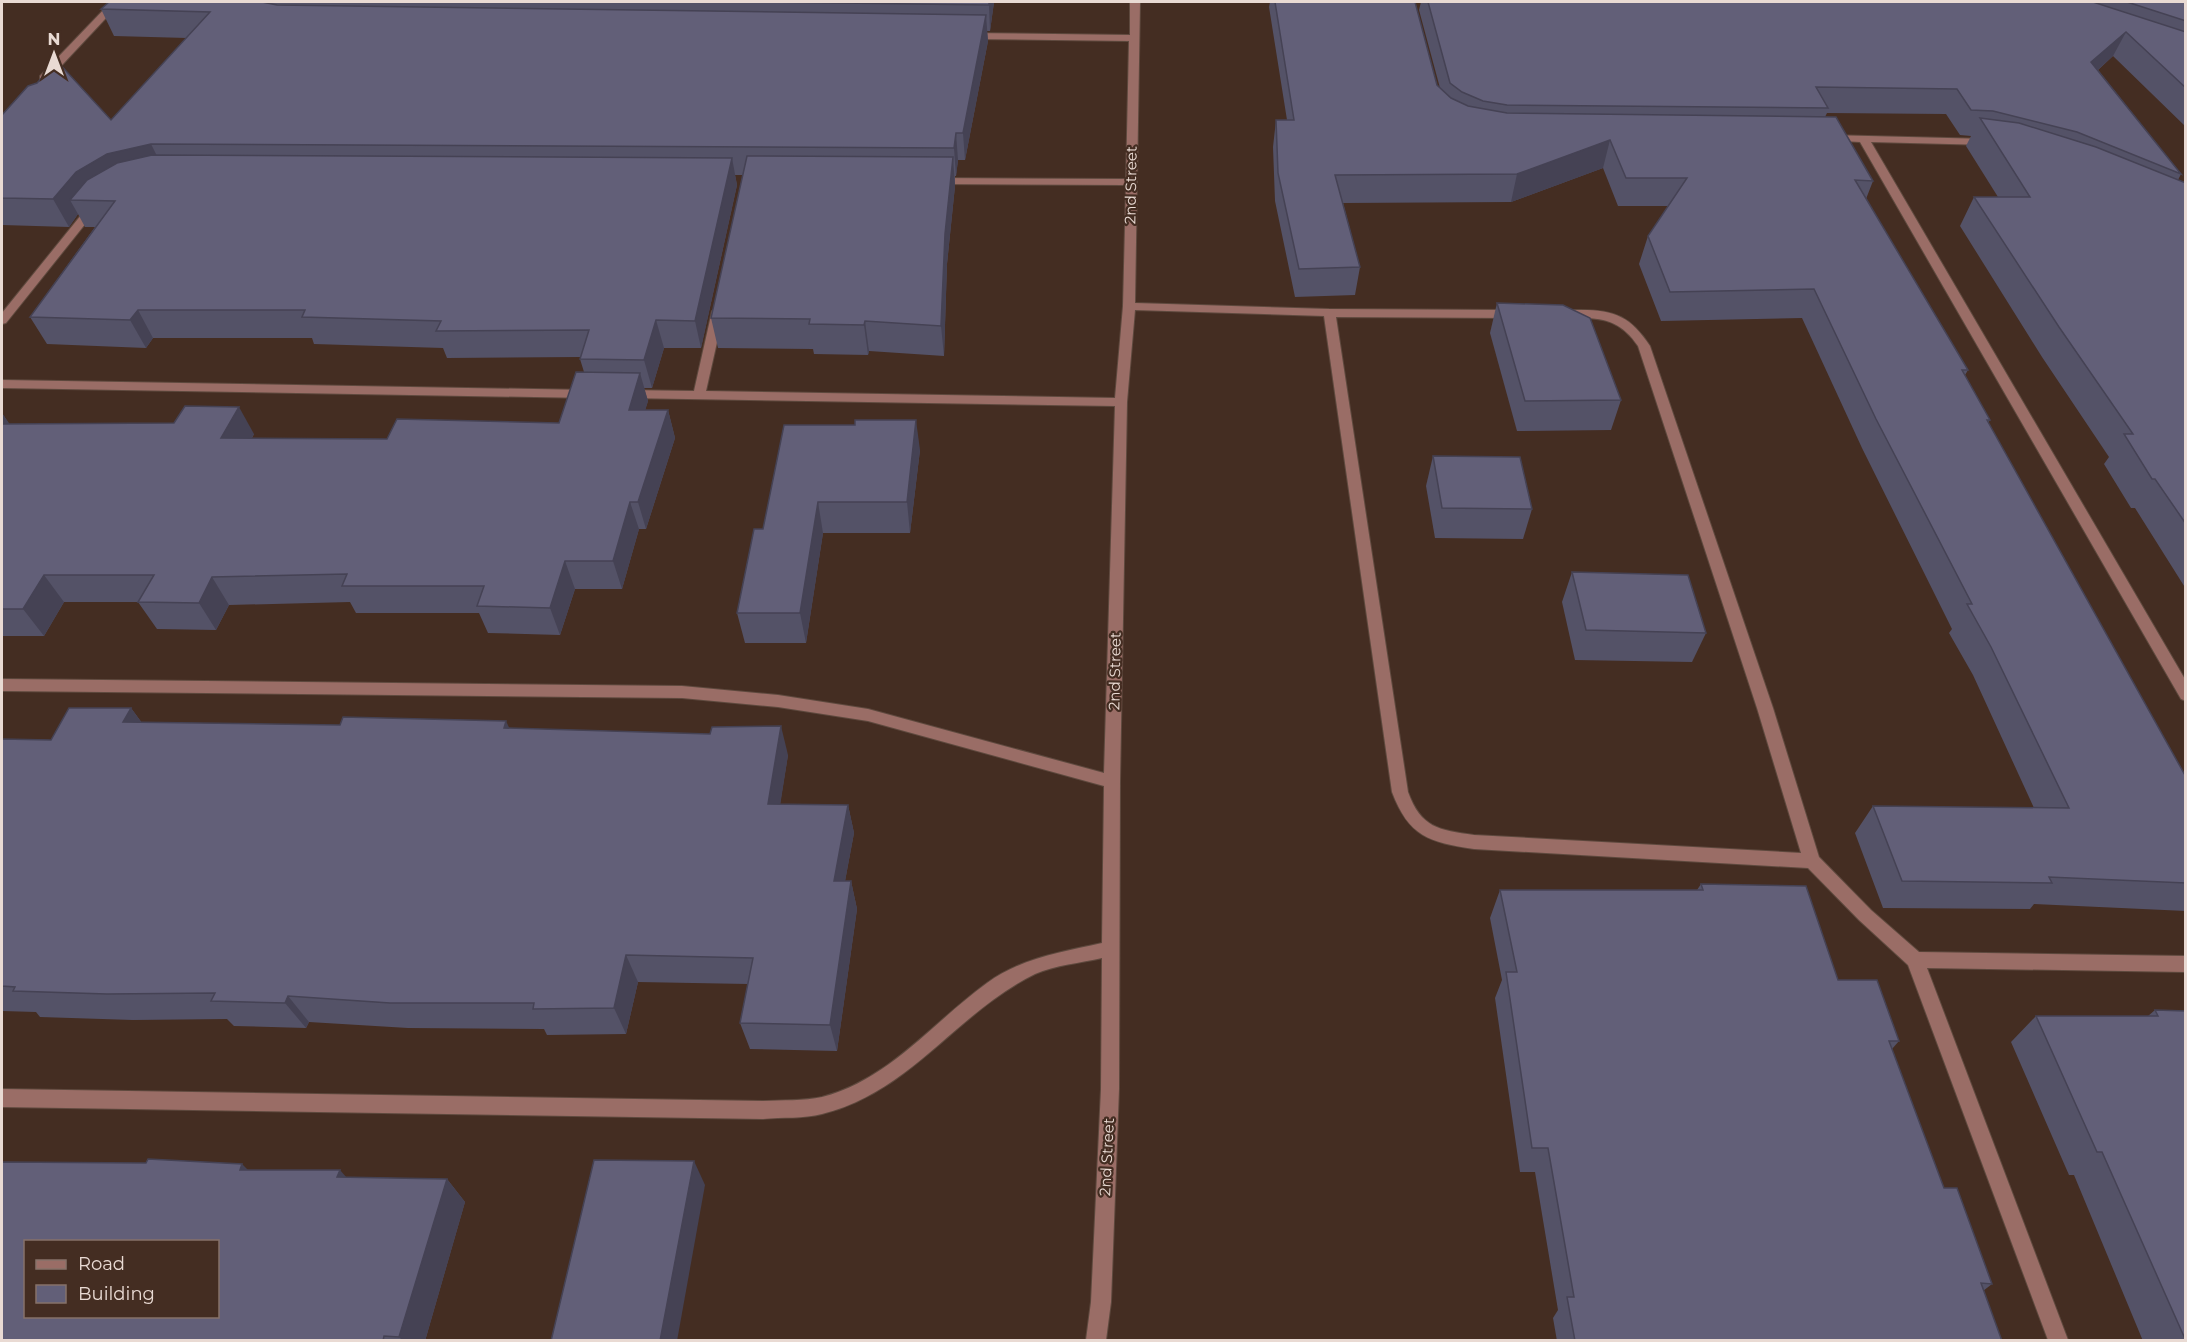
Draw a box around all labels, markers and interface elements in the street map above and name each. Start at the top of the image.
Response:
north arrow [24,24,84,84]
text: N [48,30,60,49]
street label: 2nd Street [1120,146,1141,224]
street label: 2nd Street [1104,632,1125,710]
street label: 2nd Street [1095,1117,1118,1196]
legend [24,1240,219,1318]
text: Road [78,1253,125,1275]
text: Building [78,1283,155,1305]

